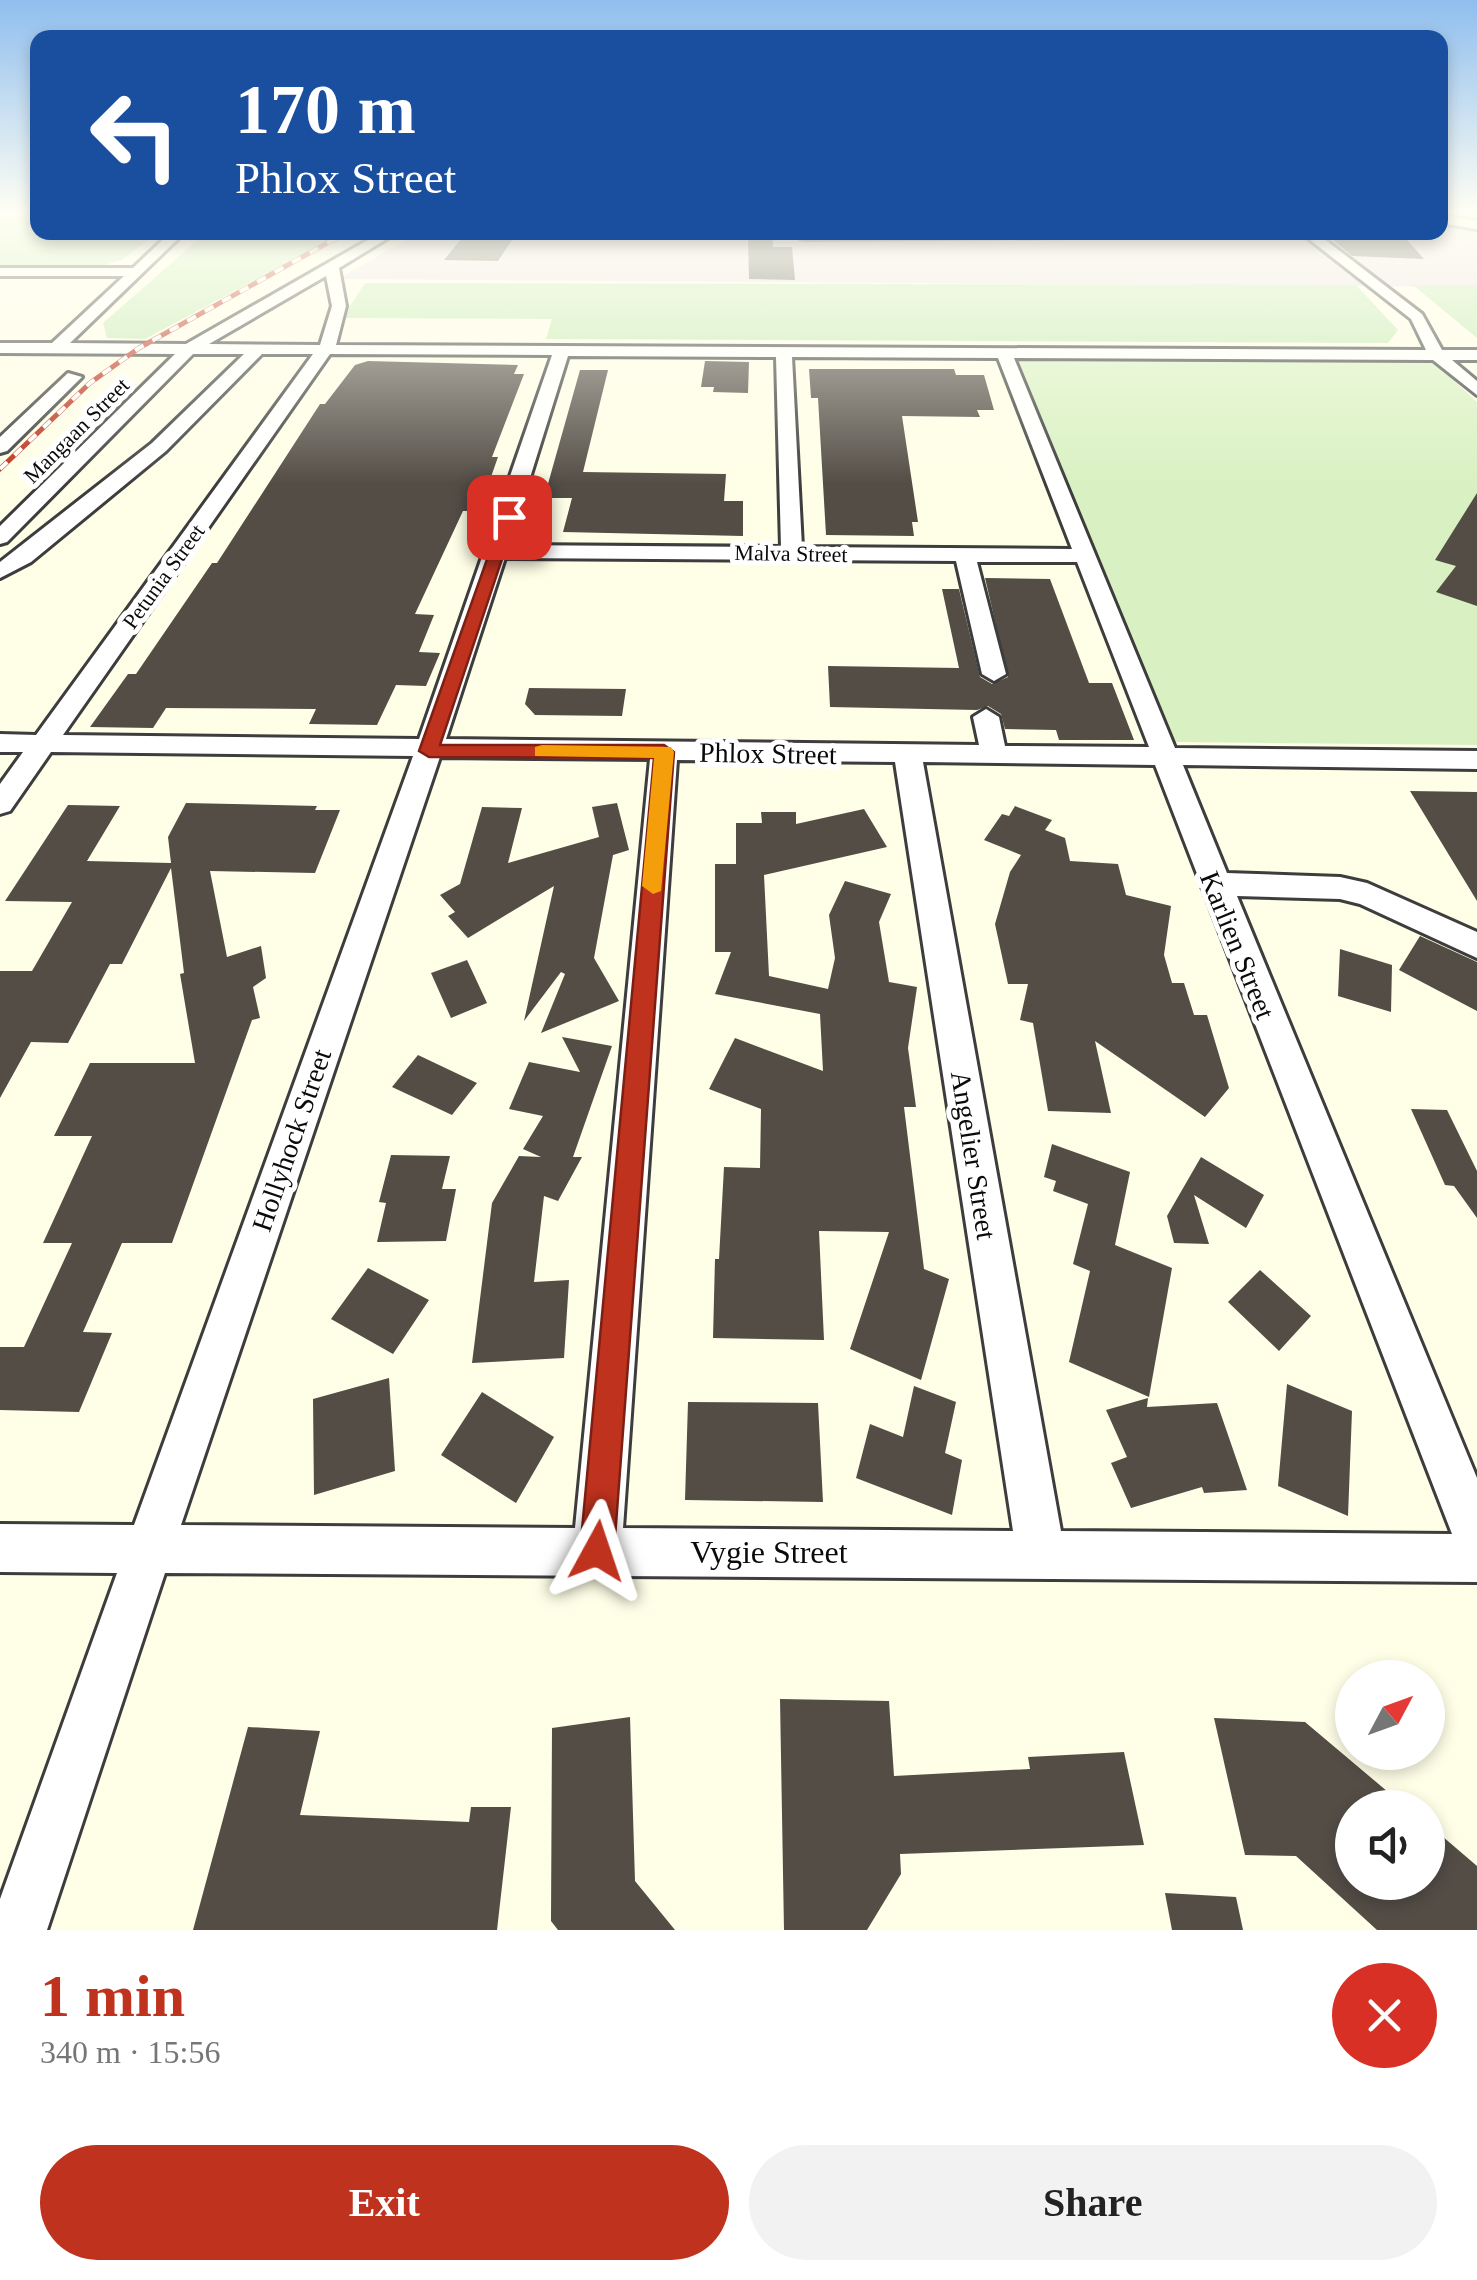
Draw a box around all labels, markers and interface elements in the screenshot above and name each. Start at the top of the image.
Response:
icon: left [70,70,200,200]
text: 170 m [235,71,416,148]
text: Phlox Street [235,153,456,203]
street label: Mangaan Street [18,372,134,488]
pin [467,475,552,560]
icon: arrive [482,490,537,545]
street label: Petunia Street [117,519,210,633]
street label: Malva Street [734,540,848,567]
street label: Phlox Street [699,737,837,770]
street label: Karlien Street [1194,867,1281,1024]
street label: Hollyhock Street [246,1045,337,1235]
street label: Angelier Street [945,1069,1002,1242]
position arrow [545,1499,649,1603]
street label: Vygie Street [690,1534,848,1570]
north arrow [1335,1660,1445,1770]
map controls [1335,1660,1445,1900]
button: sound [1335,1790,1445,1900]
text: 1 min [40,1963,185,2029]
button: close [1332,1963,1437,2068]
text: 340 m · 15:56 [40,2034,220,2070]
button: Exit [40,2145,729,2260]
button: Share [749,2145,1437,2260]

